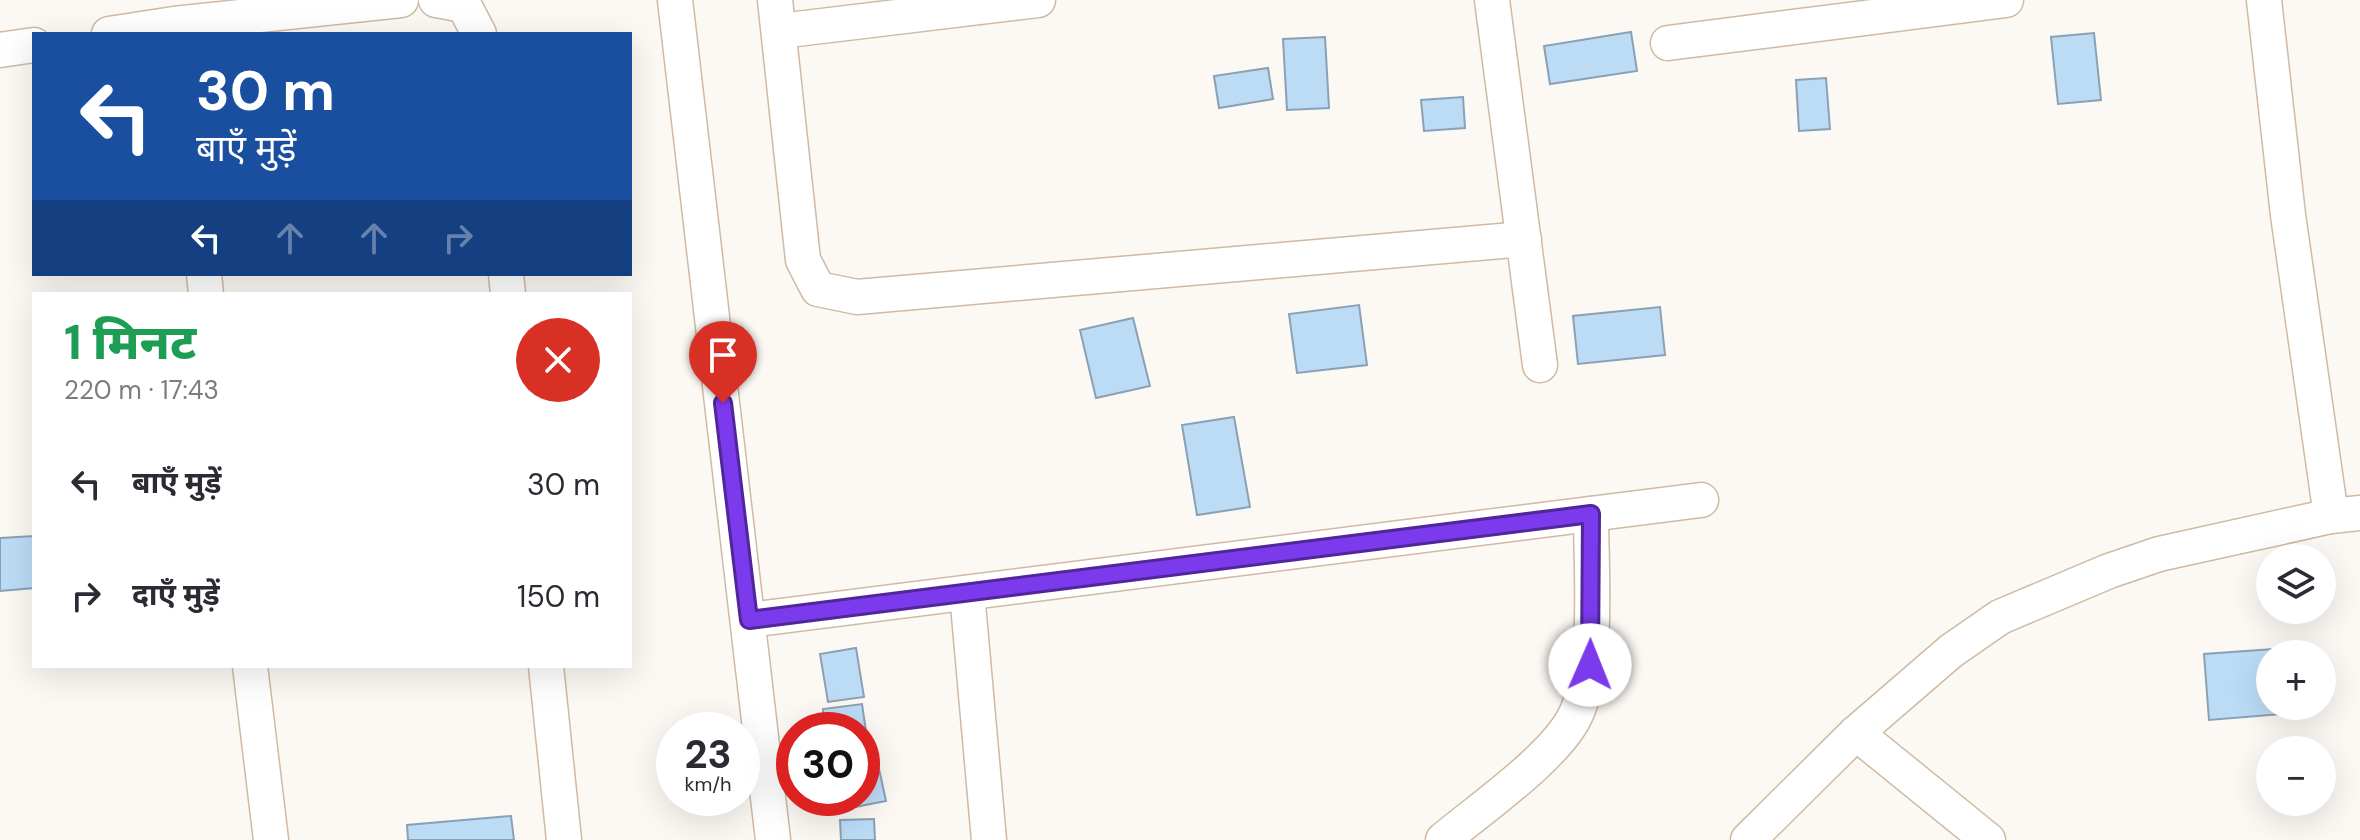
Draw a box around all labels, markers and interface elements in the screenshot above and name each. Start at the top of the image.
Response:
text: 30 m [196,54,335,127]
icon: left [64,64,168,168]
text: बाएँ मुड़ें [196,125,296,172]
icon: left [184,216,228,260]
icon: ahead [268,216,312,260]
icon: ahead [352,216,396,260]
icon: right [436,216,480,260]
text: 1 मिनट [64,311,196,374]
button: close [516,318,600,402]
pin [689,321,757,403]
icon: arrive [701,333,745,377]
text: 220 m · 17:43 [64,373,219,407]
icon: left [64,462,108,506]
text: बाएँ मुड़ें [132,463,221,502]
text: 30 m [527,465,600,504]
map controls [2256,544,2336,816]
button: layers [2256,544,2336,624]
icon: right [64,574,108,618]
text: दाएँ मुड़ें [132,575,220,614]
text: 150 m [517,577,600,616]
position arrow [1548,623,1632,707]
button: + [2256,640,2336,720]
speed limit sign: 30 [776,712,880,816]
text: 23 [684,728,732,780]
button: − [2256,736,2336,816]
text: km/h [684,771,732,797]

